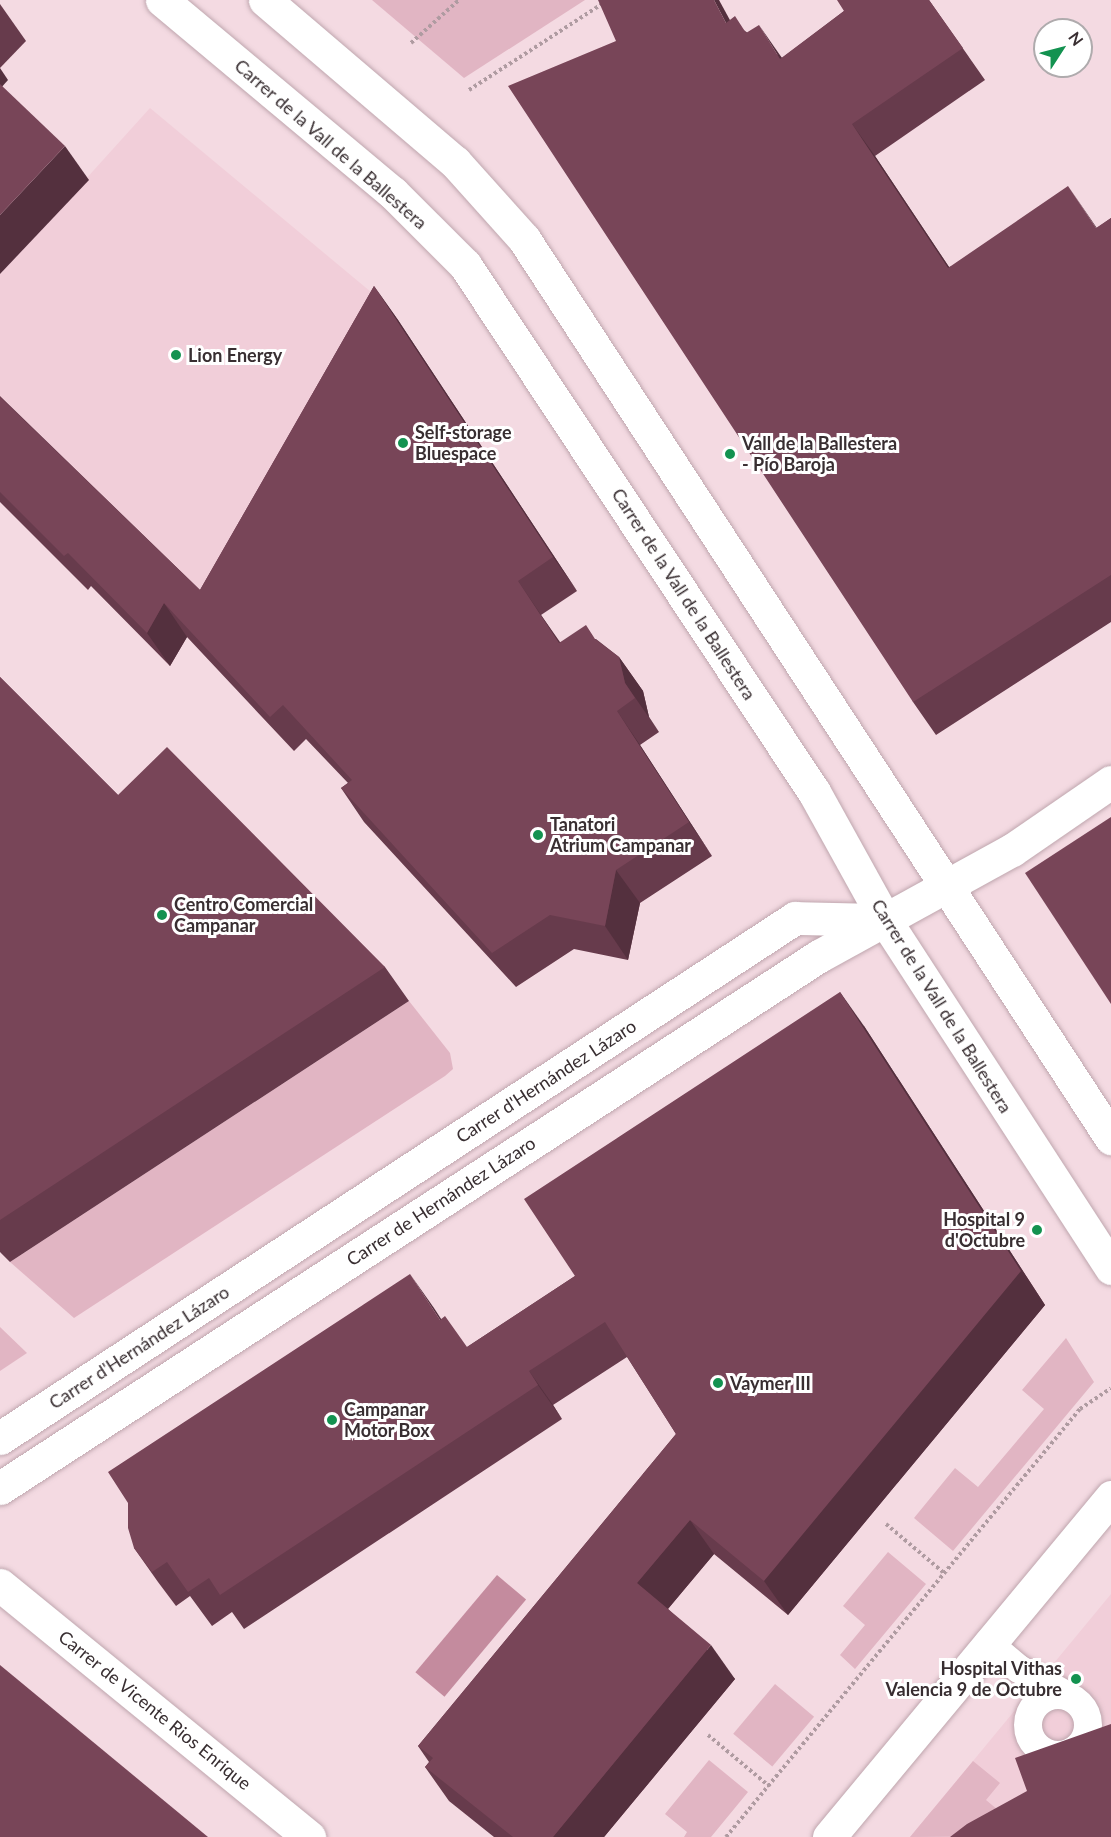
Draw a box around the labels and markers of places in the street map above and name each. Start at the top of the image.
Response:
place label: Lion Energy [188,344,282,366]
marker: Lion Energy [169,348,183,362]
place label: Self-storage Bluespace [415,422,512,464]
place label: Vall de la Ballestera - Pío Baroja [742,433,897,476]
marker: Self-storage Bluespace [396,436,410,450]
marker: Vall de la Ballestera - Pío Baroja [723,447,737,461]
place label: Tanatori Atrium Campanar [550,814,691,856]
marker: Tanatori Atrium Campanar [531,828,545,842]
place label: Centro Comercial Campanar [174,894,313,936]
marker: Centro Comercial Campanar [155,908,169,922]
place label: Hospital 9 d'Octubre [943,1209,1025,1252]
marker: Hospital 9 d'Octubre [1030,1223,1044,1237]
place label: Vaymer III [730,1372,811,1394]
marker: Vaymer III [711,1376,725,1390]
place label: Campanar Motor Box [344,1399,430,1442]
marker: Campanar Motor Box [325,1413,339,1427]
place label: Hospital Vithas Valencia 9 de Octubre [885,1658,1062,1700]
marker: Hospital Vithas Valencia 9 de Octubre [1067,1670,1085,1688]

